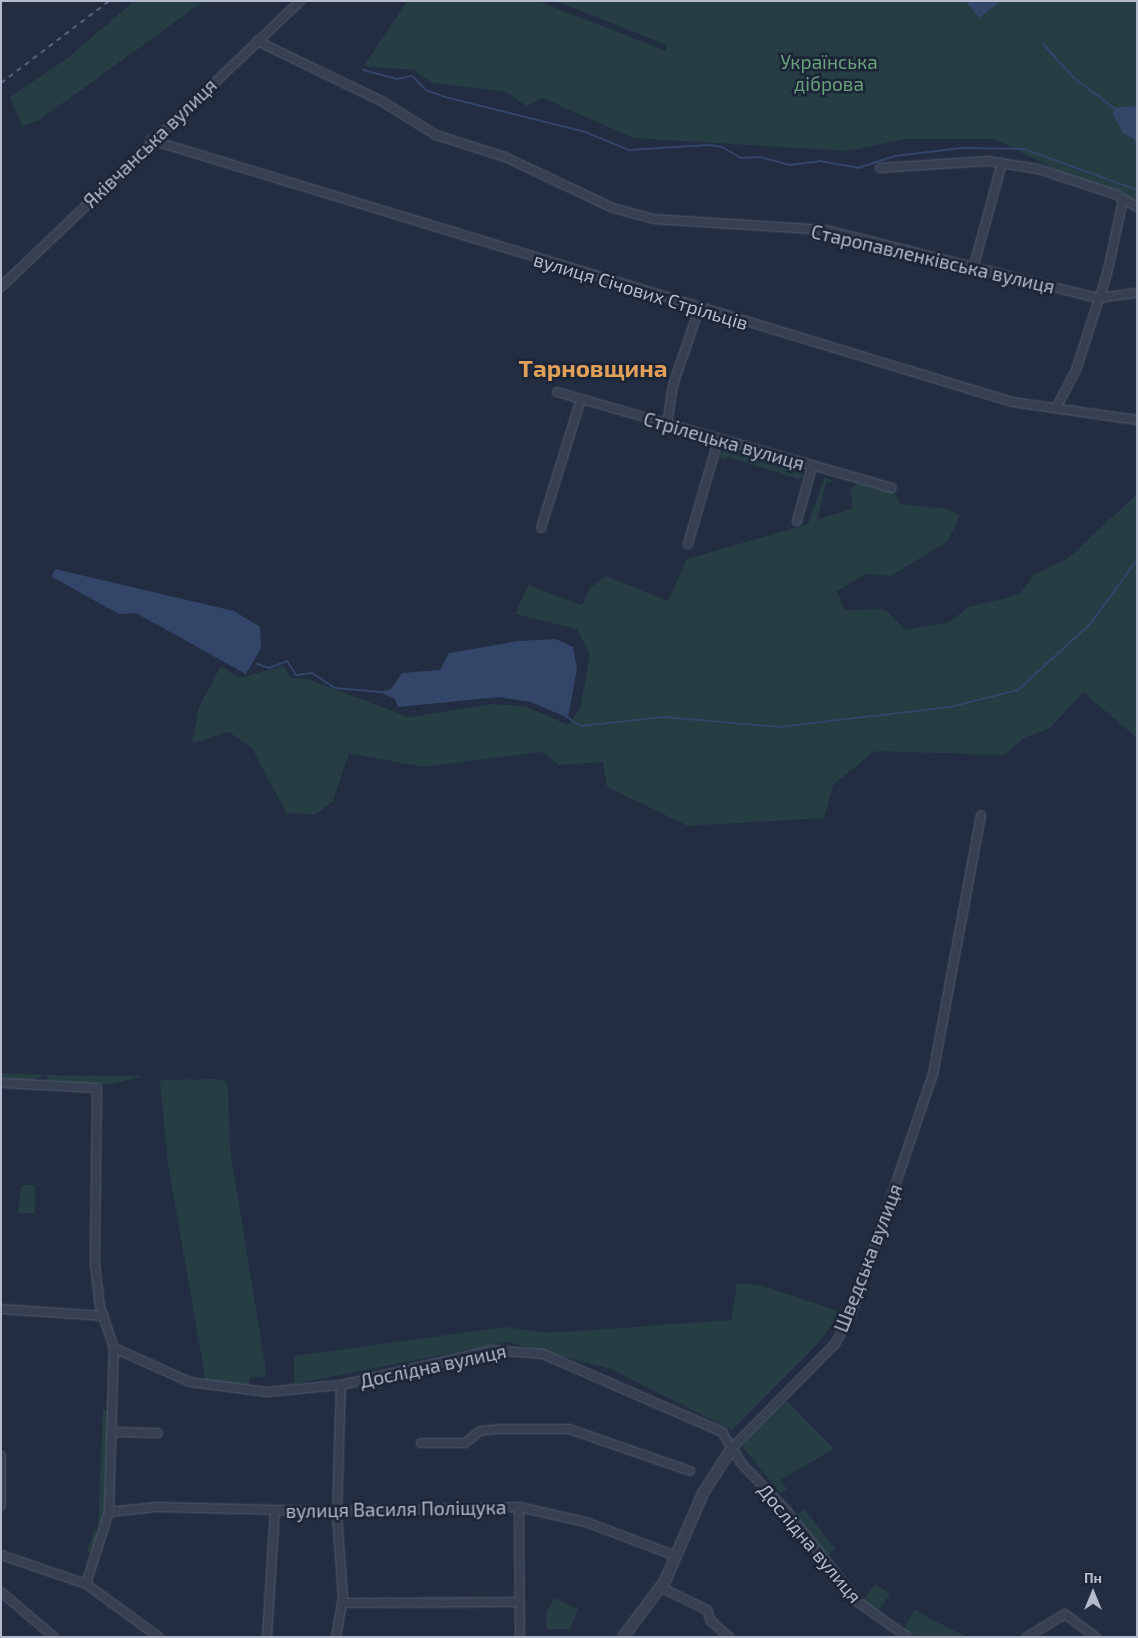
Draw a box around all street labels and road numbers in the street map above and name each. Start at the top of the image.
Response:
street label: Яківчанська вулиця [79,74,221,212]
street label: Старопавленківська вулиця [809,220,1057,298]
street label: вулиця Січових Стрільців [531,247,751,335]
street label: Стрілецька вулиця [641,407,807,475]
street label: Шведська вулиця [829,1181,907,1335]
street label: Дослідна вулиця [358,1339,508,1393]
street label: Дослідна вулиця [753,1479,867,1607]
street label: вулиця Василя Поліщука [285,1496,507,1522]

